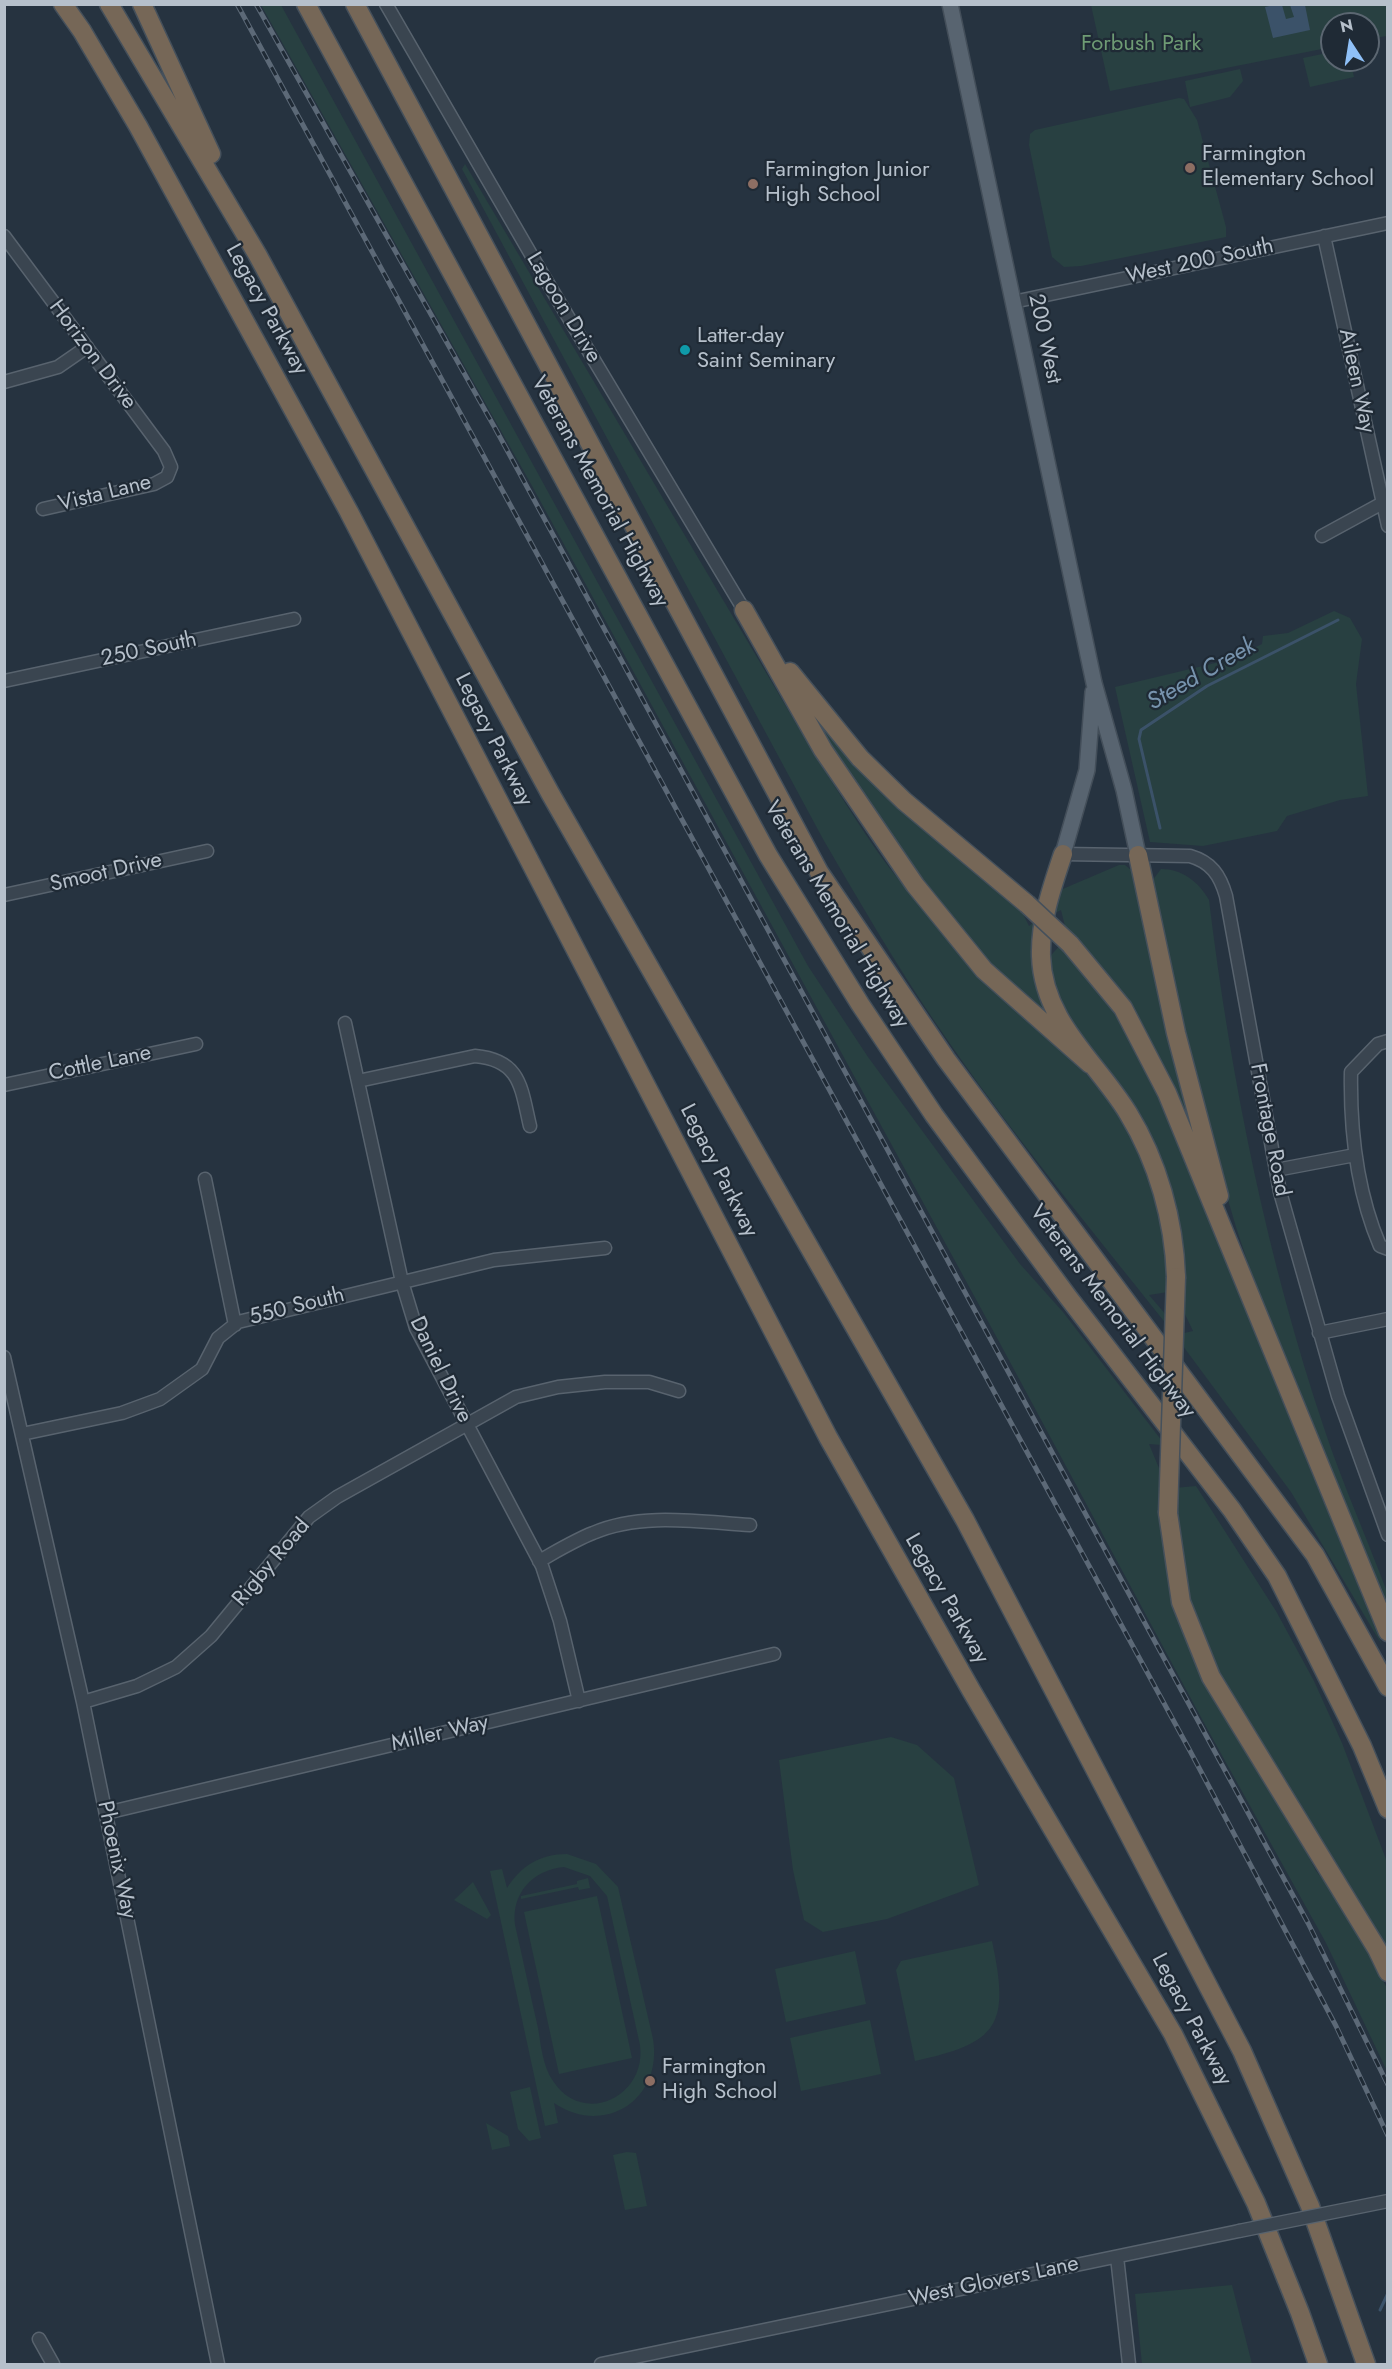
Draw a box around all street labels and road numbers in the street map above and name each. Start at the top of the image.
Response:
street label: West 200 South [1124,233,1276,291]
street label: Legacy Parkway [219,240,313,380]
street label: Lagoon Drive [520,248,606,368]
street label: 200 West [1022,292,1066,386]
street label: Horizon Drive [42,295,142,415]
street label: Aileen Way [1332,326,1380,436]
street label: Veterans Memorial Highway [524,372,674,612]
street label: Vista Lane [56,470,154,518]
street label: 250 South [99,627,199,673]
street label: Legacy Parkway [448,669,538,811]
street label: Veterans Memorial Highway [758,797,914,1033]
street label: Smoot Drive [47,847,165,899]
street label: Cottle Lane [46,1040,154,1088]
street label: Frontage Road [1243,1061,1295,1199]
street label: Legacy Parkway [673,1100,763,1242]
street label: Veterans Memorial Highway [1023,1200,1201,1424]
street label: 550 South [247,1282,347,1332]
street label: Daniel Drive [403,1313,477,1427]
street label: Rigby Road [228,1514,316,1612]
street label: Legacy Parkway [898,1529,994,1669]
street label: Miller Way [389,1710,491,1758]
street label: Phoenix Way [91,1799,141,1921]
street label: Legacy Parkway [1145,1949,1237,2091]
street label: West Glovers Lane [907,2251,1081,2313]

